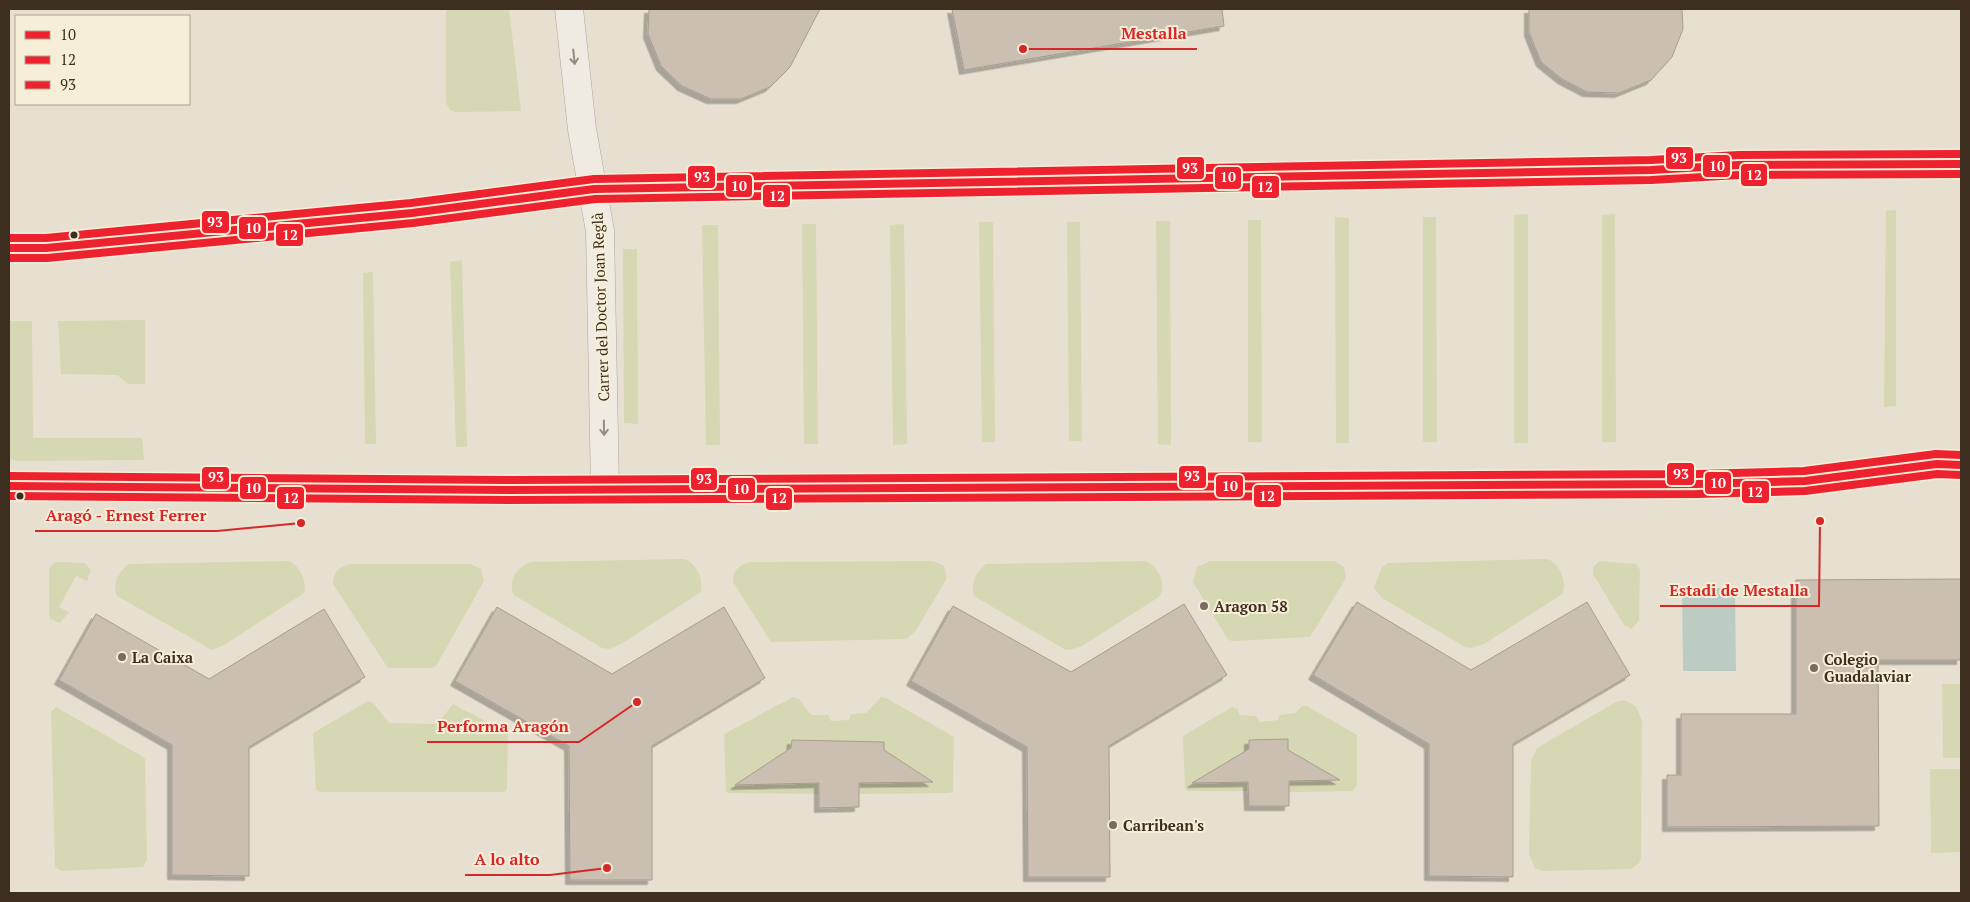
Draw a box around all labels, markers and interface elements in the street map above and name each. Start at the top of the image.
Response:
legend [15,15,190,105]
callout: Mestalla [1112,18,1197,49]
text: Mestalla [1121,22,1187,44]
text: 10 [60,24,76,44]
text: 12 [60,49,76,69]
one-way arrow [569,49,579,65]
text: 93 [60,74,76,94]
line badge: 93 [1665,146,1694,170]
text: 93 [1671,148,1687,167]
line badge: 10 [1702,154,1731,178]
line badge: 93 [1176,156,1205,180]
text: 10 [1709,156,1725,175]
text: 93 [1182,158,1198,177]
line badge: 12 [1740,163,1768,187]
line badge: 93 [687,165,716,189]
text: 12 [1746,165,1762,184]
line badge: 10 [1214,166,1242,190]
text: 93 [694,167,710,186]
text: 10 [1220,167,1236,186]
line badge: 10 [725,174,753,198]
line badge: 12 [1251,175,1280,199]
text: 10 [731,176,747,195]
text: 12 [1257,177,1273,196]
line badge: 12 [762,184,791,208]
text: 12 [769,186,785,205]
line badge: 93 [201,210,230,234]
text: 93 [207,212,223,231]
street label: Carrer del Doctor Joan Reglà [587,212,613,402]
line badge: 10 [238,216,267,240]
text: 10 [245,218,261,237]
line badge: 12 [275,223,304,247]
text: 12 [282,225,298,244]
unlabelled marker [69,230,79,240]
one-way arrow [599,419,608,435]
line badge: 93 [1666,462,1695,486]
text: 93 [1673,464,1689,483]
line badge: 93 [1178,465,1207,489]
line badge: 93 [201,466,230,490]
text: 93 [1184,466,1200,485]
text: 93 [208,467,224,486]
line badge: 93 [690,467,718,491]
text: 93 [696,469,712,488]
line badge: 10 [1704,471,1732,495]
text: 10 [1710,473,1726,492]
line badge: 10 [1215,474,1244,498]
line badge: 10 [239,476,267,500]
text: 10 [1222,476,1238,495]
line badge: 10 [727,477,756,501]
text: 10 [245,478,261,497]
text: 10 [733,479,749,498]
line badge: 12 [1741,480,1770,504]
text: 12 [1747,482,1763,501]
line badge: 12 [1253,484,1282,508]
line badge: 12 [276,486,305,510]
text: 12 [1259,486,1275,505]
line badge: 12 [765,487,793,511]
text: 12 [283,488,299,507]
text: 12 [771,488,787,507]
unlabelled marker [15,491,25,501]
callout: Aragó - Ernest Ferrer [35,500,217,531]
text: Aragó - Ernest Ferrer [46,504,206,526]
callout: Estadi de Mestalla [1660,575,1819,606]
text: Estadi de Mestalla [1669,579,1809,601]
place label: Aragon 58 [1214,596,1288,616]
marker: Aragon 58 [1198,600,1210,612]
place label: La Caixa [132,647,194,667]
place label: Colegio Guadalaviar [1824,649,1911,686]
marker: La Caixa [116,651,128,663]
marker: Colegio Guadalaviar [1808,662,1820,674]
callout: Performa Aragón [427,711,579,742]
text: Performa Aragón [437,715,569,737]
place label: Carribean's [1123,815,1204,835]
marker: Carribean's [1107,819,1119,831]
callout: A lo alto [465,844,550,875]
text: A lo alto [474,848,540,870]

